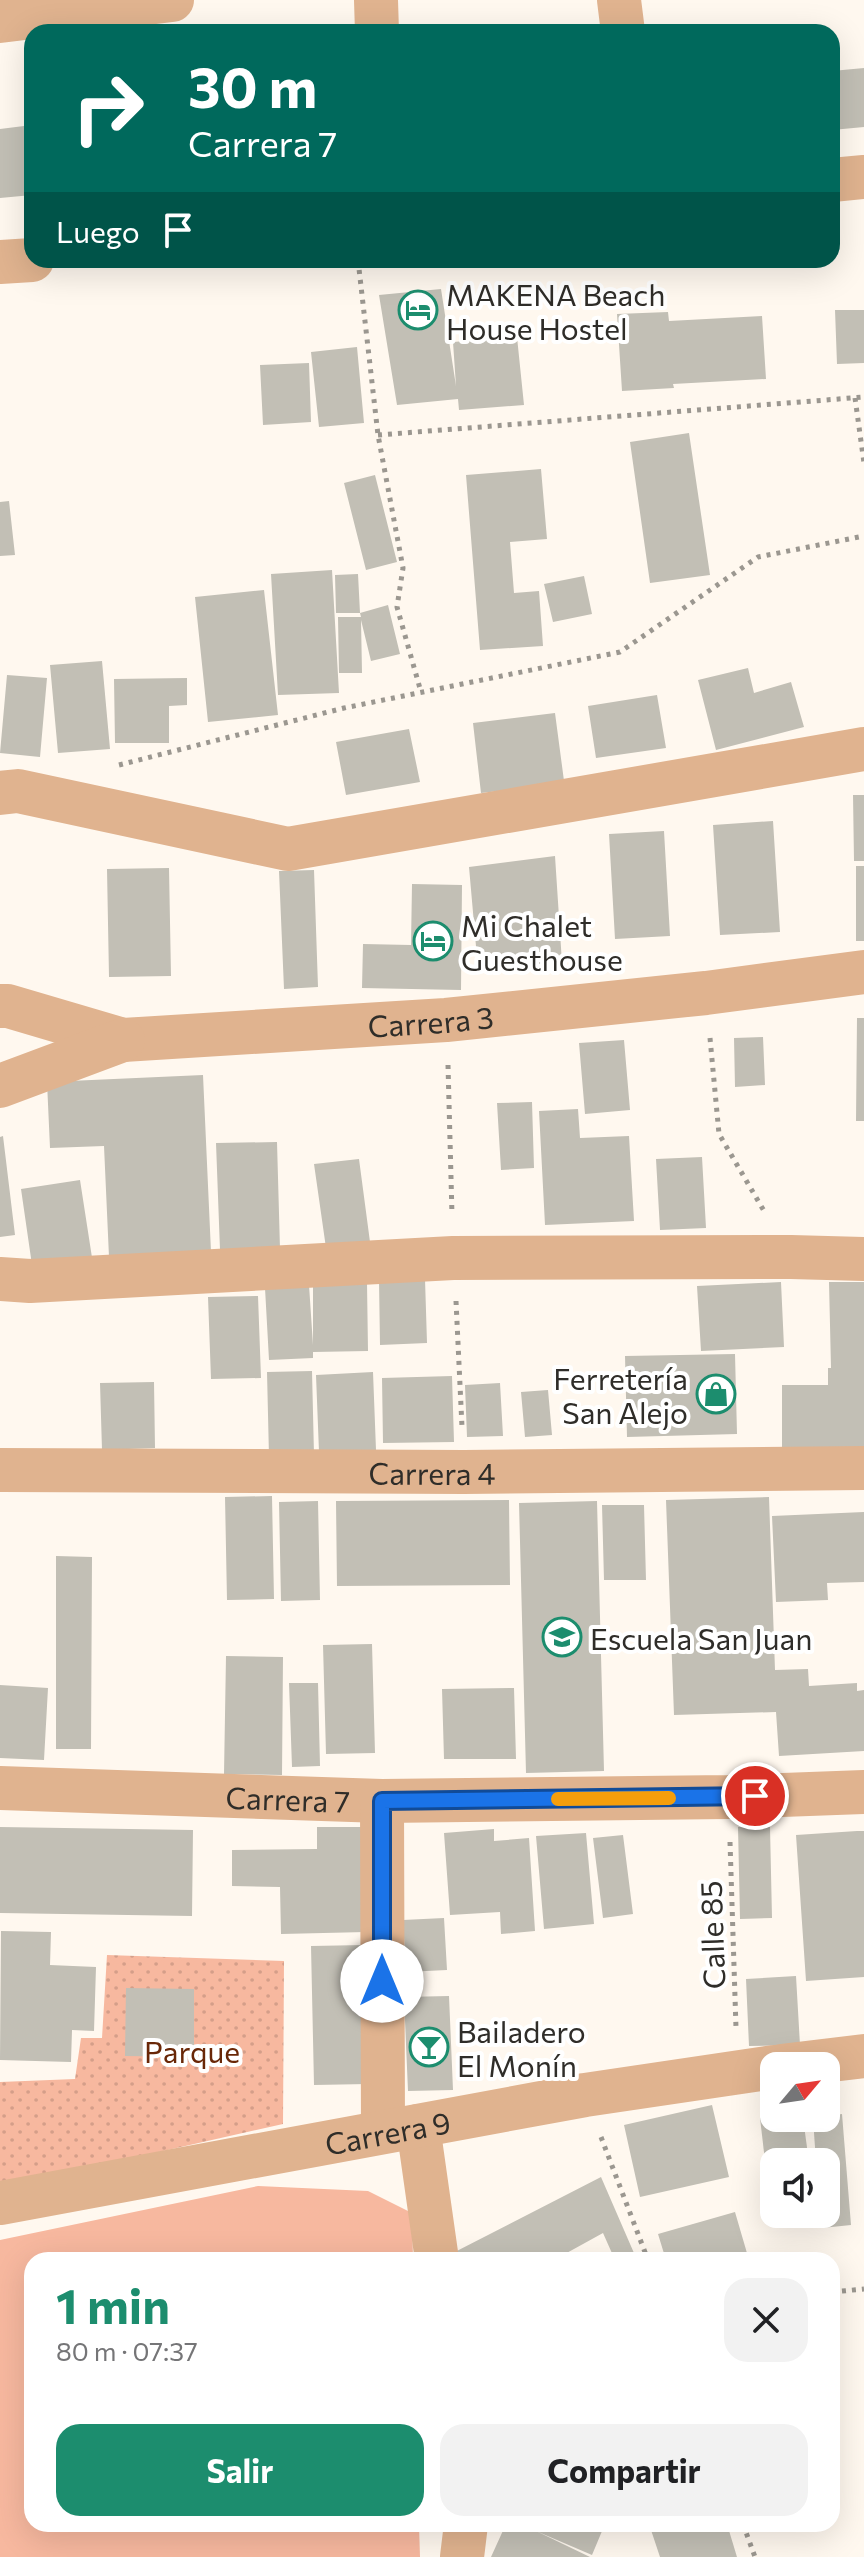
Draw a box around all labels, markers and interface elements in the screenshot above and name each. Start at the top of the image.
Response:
text: 30 m [188,51,317,120]
icon: right [56,56,160,160]
text: Carrera 7 [188,120,337,164]
icon: arrive [156,208,200,252]
text: Luego [56,212,140,249]
place label: MAKENA Beach House Hostel [446,275,665,346]
hotel icon: MAKENA Beach House Hostel [397,289,439,331]
place label: Mi Chalet Guesthouse [461,906,623,977]
hotel icon: Mi Chalet Guesthouse [412,920,454,962]
street label: Carrera 3 [367,997,495,1043]
place label: Ferretería San Alejo [553,1359,688,1430]
shop icon: Ferretería San Alejo [695,1373,737,1415]
street label: Carrera 4 [369,1453,496,1491]
school or university icon: Escuela San Juan [541,1616,583,1658]
place label: Escuela San Juan [590,1619,812,1656]
pin [721,1762,789,1830]
icon: arrive [733,1774,777,1818]
street label: Carrera 7 [225,1777,351,1818]
street label: Calle 85 [691,1880,731,1990]
position arrow [340,1939,424,2023]
place label: Bailadero El Monín [457,2012,586,2083]
bar icon: Bailadero El Monín [408,2026,450,2068]
park label: Parque [144,2032,240,2069]
north arrow [760,2052,840,2132]
map controls [760,2052,840,2228]
street label: Carrera 9 [322,2102,453,2161]
button: sound [760,2148,840,2228]
text: 1 min [56,2275,170,2334]
button: close [724,2278,808,2362]
text: 80 m · 07:37 [56,2335,198,2366]
button: Salir [56,2424,424,2516]
button: Compartir [440,2424,808,2516]

